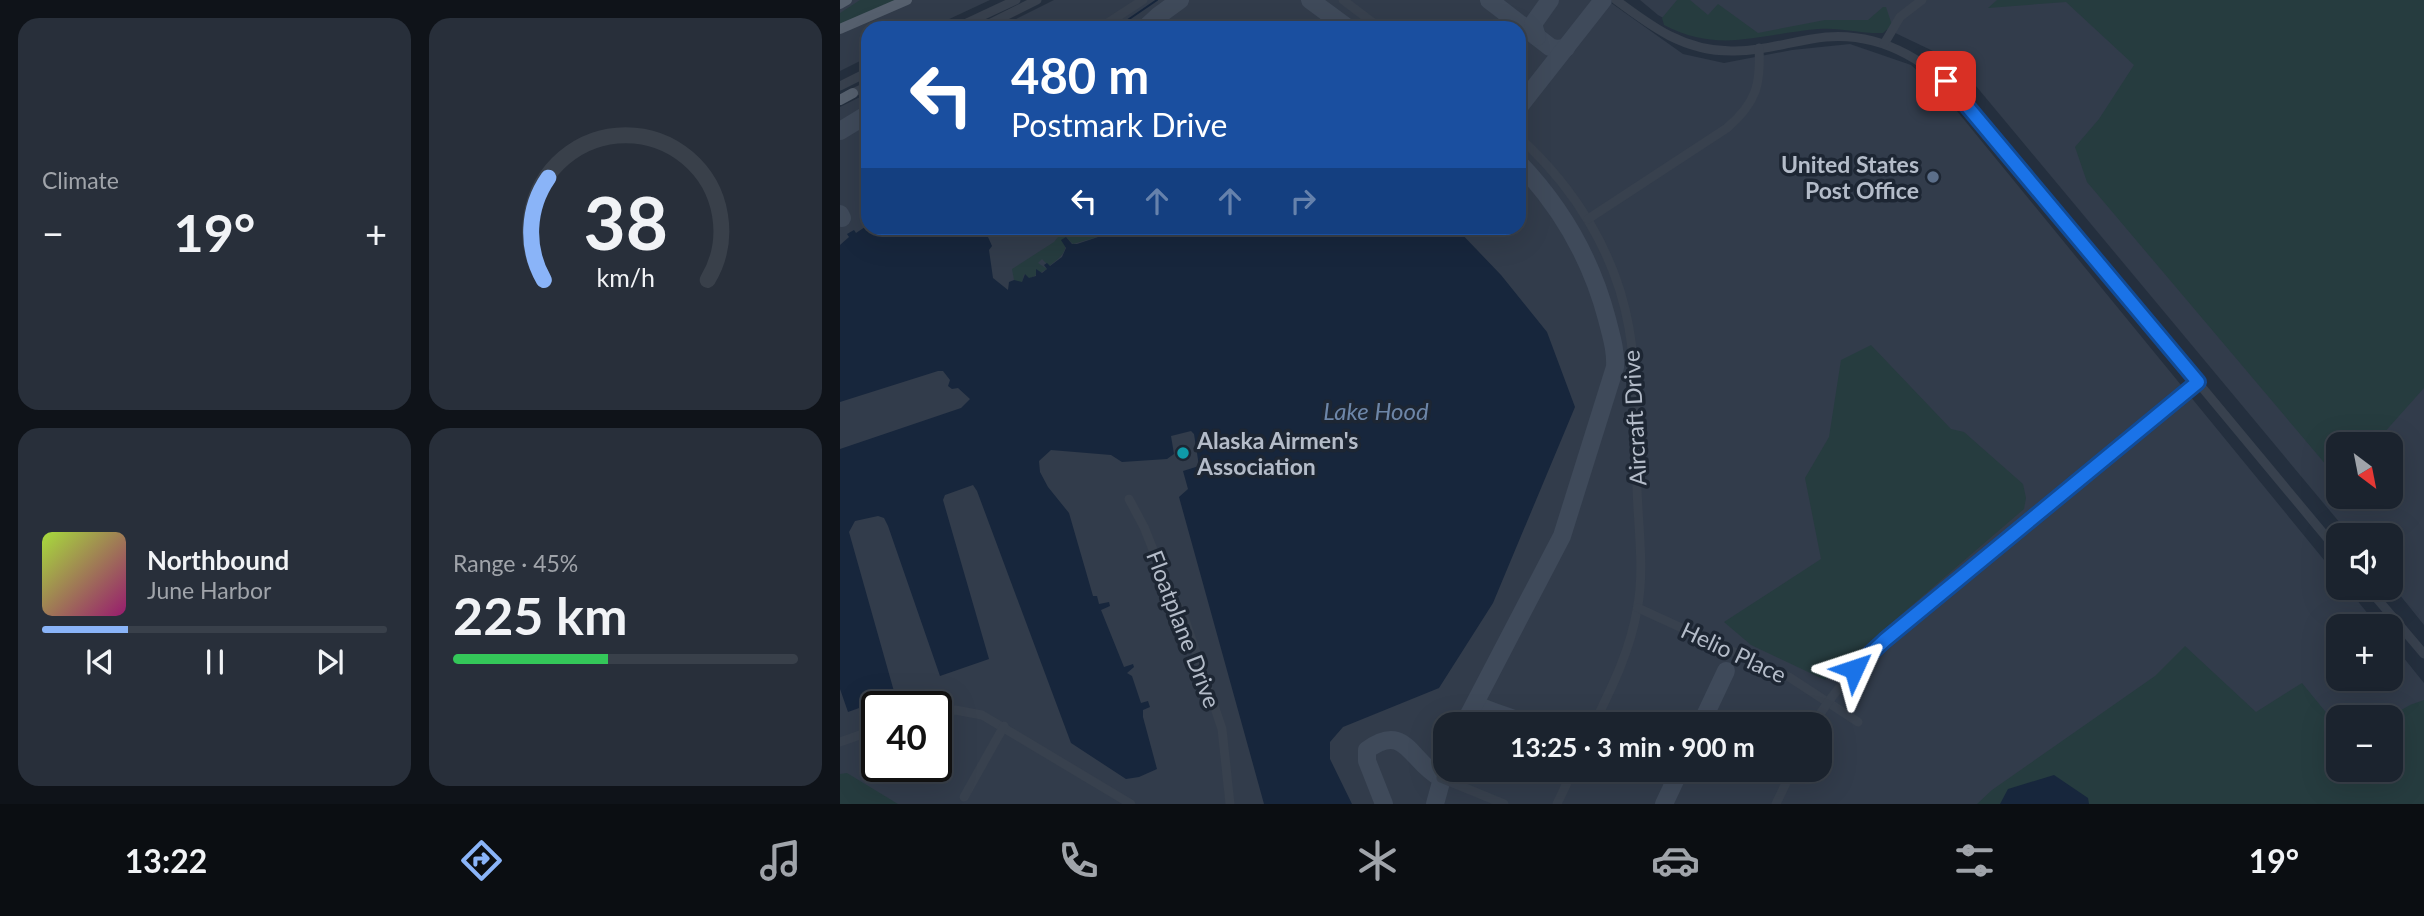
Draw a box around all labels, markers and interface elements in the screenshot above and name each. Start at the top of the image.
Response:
text: 480 m [1011,46,1149,104]
icon: left [896,49,987,140]
pin [1916,51,1976,111]
icon: arrive [1927,62,1965,100]
text: Postmark Drive [1011,105,1227,144]
place label: United States Post Office [1781,150,1919,204]
text: Climate [42,166,119,194]
marker: United States Post Office [1925,169,1941,185]
text: 38 [583,178,668,266]
icon: left [1065,182,1103,220]
icon: ahead [1138,182,1176,220]
icon: ahead [1211,182,1249,220]
icon: right [1284,182,1322,220]
text: 19° [174,201,255,263]
text: − [42,210,64,256]
text: + [365,210,387,256]
text: km/h [596,262,655,292]
street label: Aircraft Drive [1616,349,1652,487]
water label: Lake Hood [1323,396,1429,425]
place label: Alaska Airmen's Association [1196,426,1358,480]
north arrow [2326,432,2403,509]
map controls [2326,432,2403,782]
marker: Alaska Airmen's Association [1175,445,1191,461]
button: sound [2326,523,2403,600]
text: Northbound [147,544,289,576]
street label: Floatplane Drive [1141,546,1227,712]
text: Range · 45% [453,549,578,577]
text: June Harbor [147,576,271,604]
text: 225 km [453,584,627,646]
button: + [2326,614,2403,691]
street label: Helio Place [1677,615,1791,689]
position arrow [1817,632,1891,706]
icon: previous [81,643,119,681]
icon: pause [196,643,234,681]
icon: next [311,643,349,681]
speed limit sign: 40 [861,691,952,782]
button: − [2326,705,2403,782]
text: 13:25 · 3 min · 900 m [1510,731,1755,763]
icon: directions [457,836,506,885]
icon: music [756,836,805,885]
icon: phone [1054,836,1103,885]
icon: climate [1353,836,1402,885]
icon: car [1651,836,1700,885]
icon: filters [1950,836,1999,885]
text: 13:22 [125,841,207,880]
text: 19° [2249,841,2299,880]

